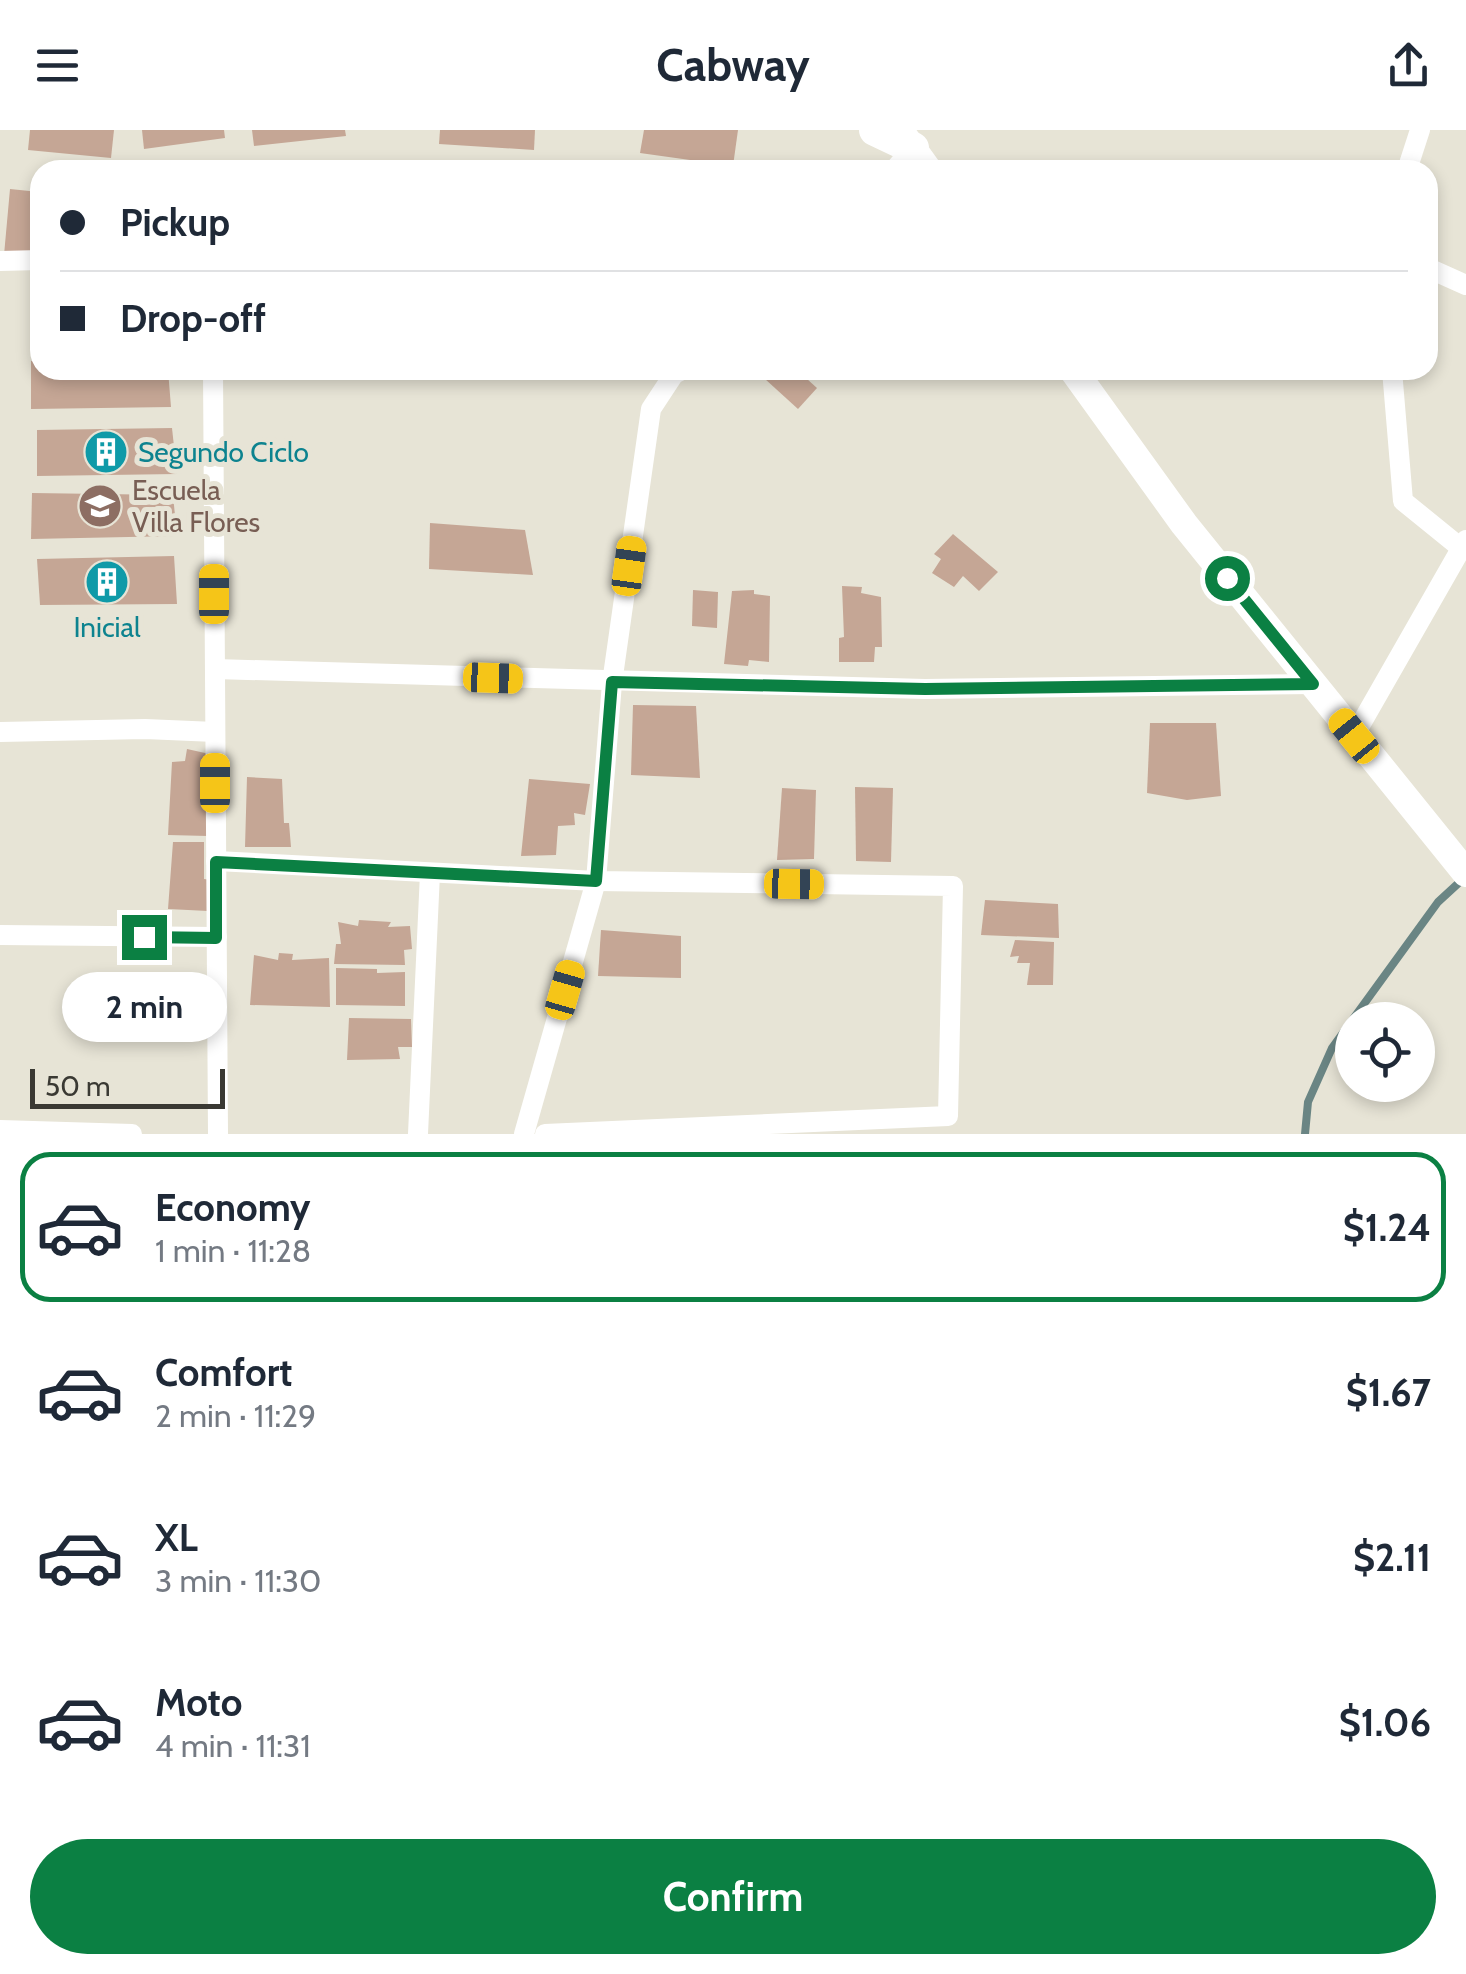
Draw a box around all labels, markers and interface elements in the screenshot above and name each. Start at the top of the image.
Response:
icon: menu [30,38,85,93]
text: Cabway [656,38,810,92]
icon: share [1381,38,1436,93]
text: Pickup [120,199,230,246]
text: Drop-off [120,295,266,342]
building icon: Segundo Ciclo [83,429,129,475]
place label: Segundo Ciclo [138,435,309,469]
place label: Escuela Villa Flores [132,473,260,539]
school or university icon: Escuela Villa Flores [77,483,123,529]
car [610,534,648,598]
route start [1205,556,1250,601]
building icon: Inicial [84,559,130,605]
car [199,564,229,624]
place label: Inicial [73,610,141,644]
car [462,662,524,694]
car [1323,703,1385,769]
car [200,753,230,813]
car [764,868,824,900]
route end [122,915,167,960]
car [542,957,588,1023]
callout: 2 min [62,972,226,1042]
text: 2 min [106,987,183,1026]
map controls [1335,1002,1435,1102]
button: locate [1335,1002,1435,1102]
scale bar [30,1064,225,1108]
text: 50 m [45,1069,111,1103]
icon: car [35,1182,125,1272]
text: Economy [155,1184,310,1231]
text: $1.24 [1343,1204,1431,1251]
text: 1 min · 11:28 [155,1231,311,1270]
icon: car [35,1347,125,1437]
text: Comfort [155,1349,292,1396]
text: $1.67 [1346,1369,1431,1416]
text: 2 min · 11:29 [155,1396,316,1435]
icon: car [35,1512,125,1602]
text: XL [155,1514,198,1561]
text: $2.11 [1353,1534,1431,1581]
text: 3 min · 11:30 [155,1561,321,1600]
icon: car [35,1677,125,1767]
text: Moto [155,1679,242,1726]
text: $1.06 [1339,1699,1431,1746]
text: 4 min · 11:31 [155,1726,311,1765]
button: Confirm [30,1839,1436,1954]

